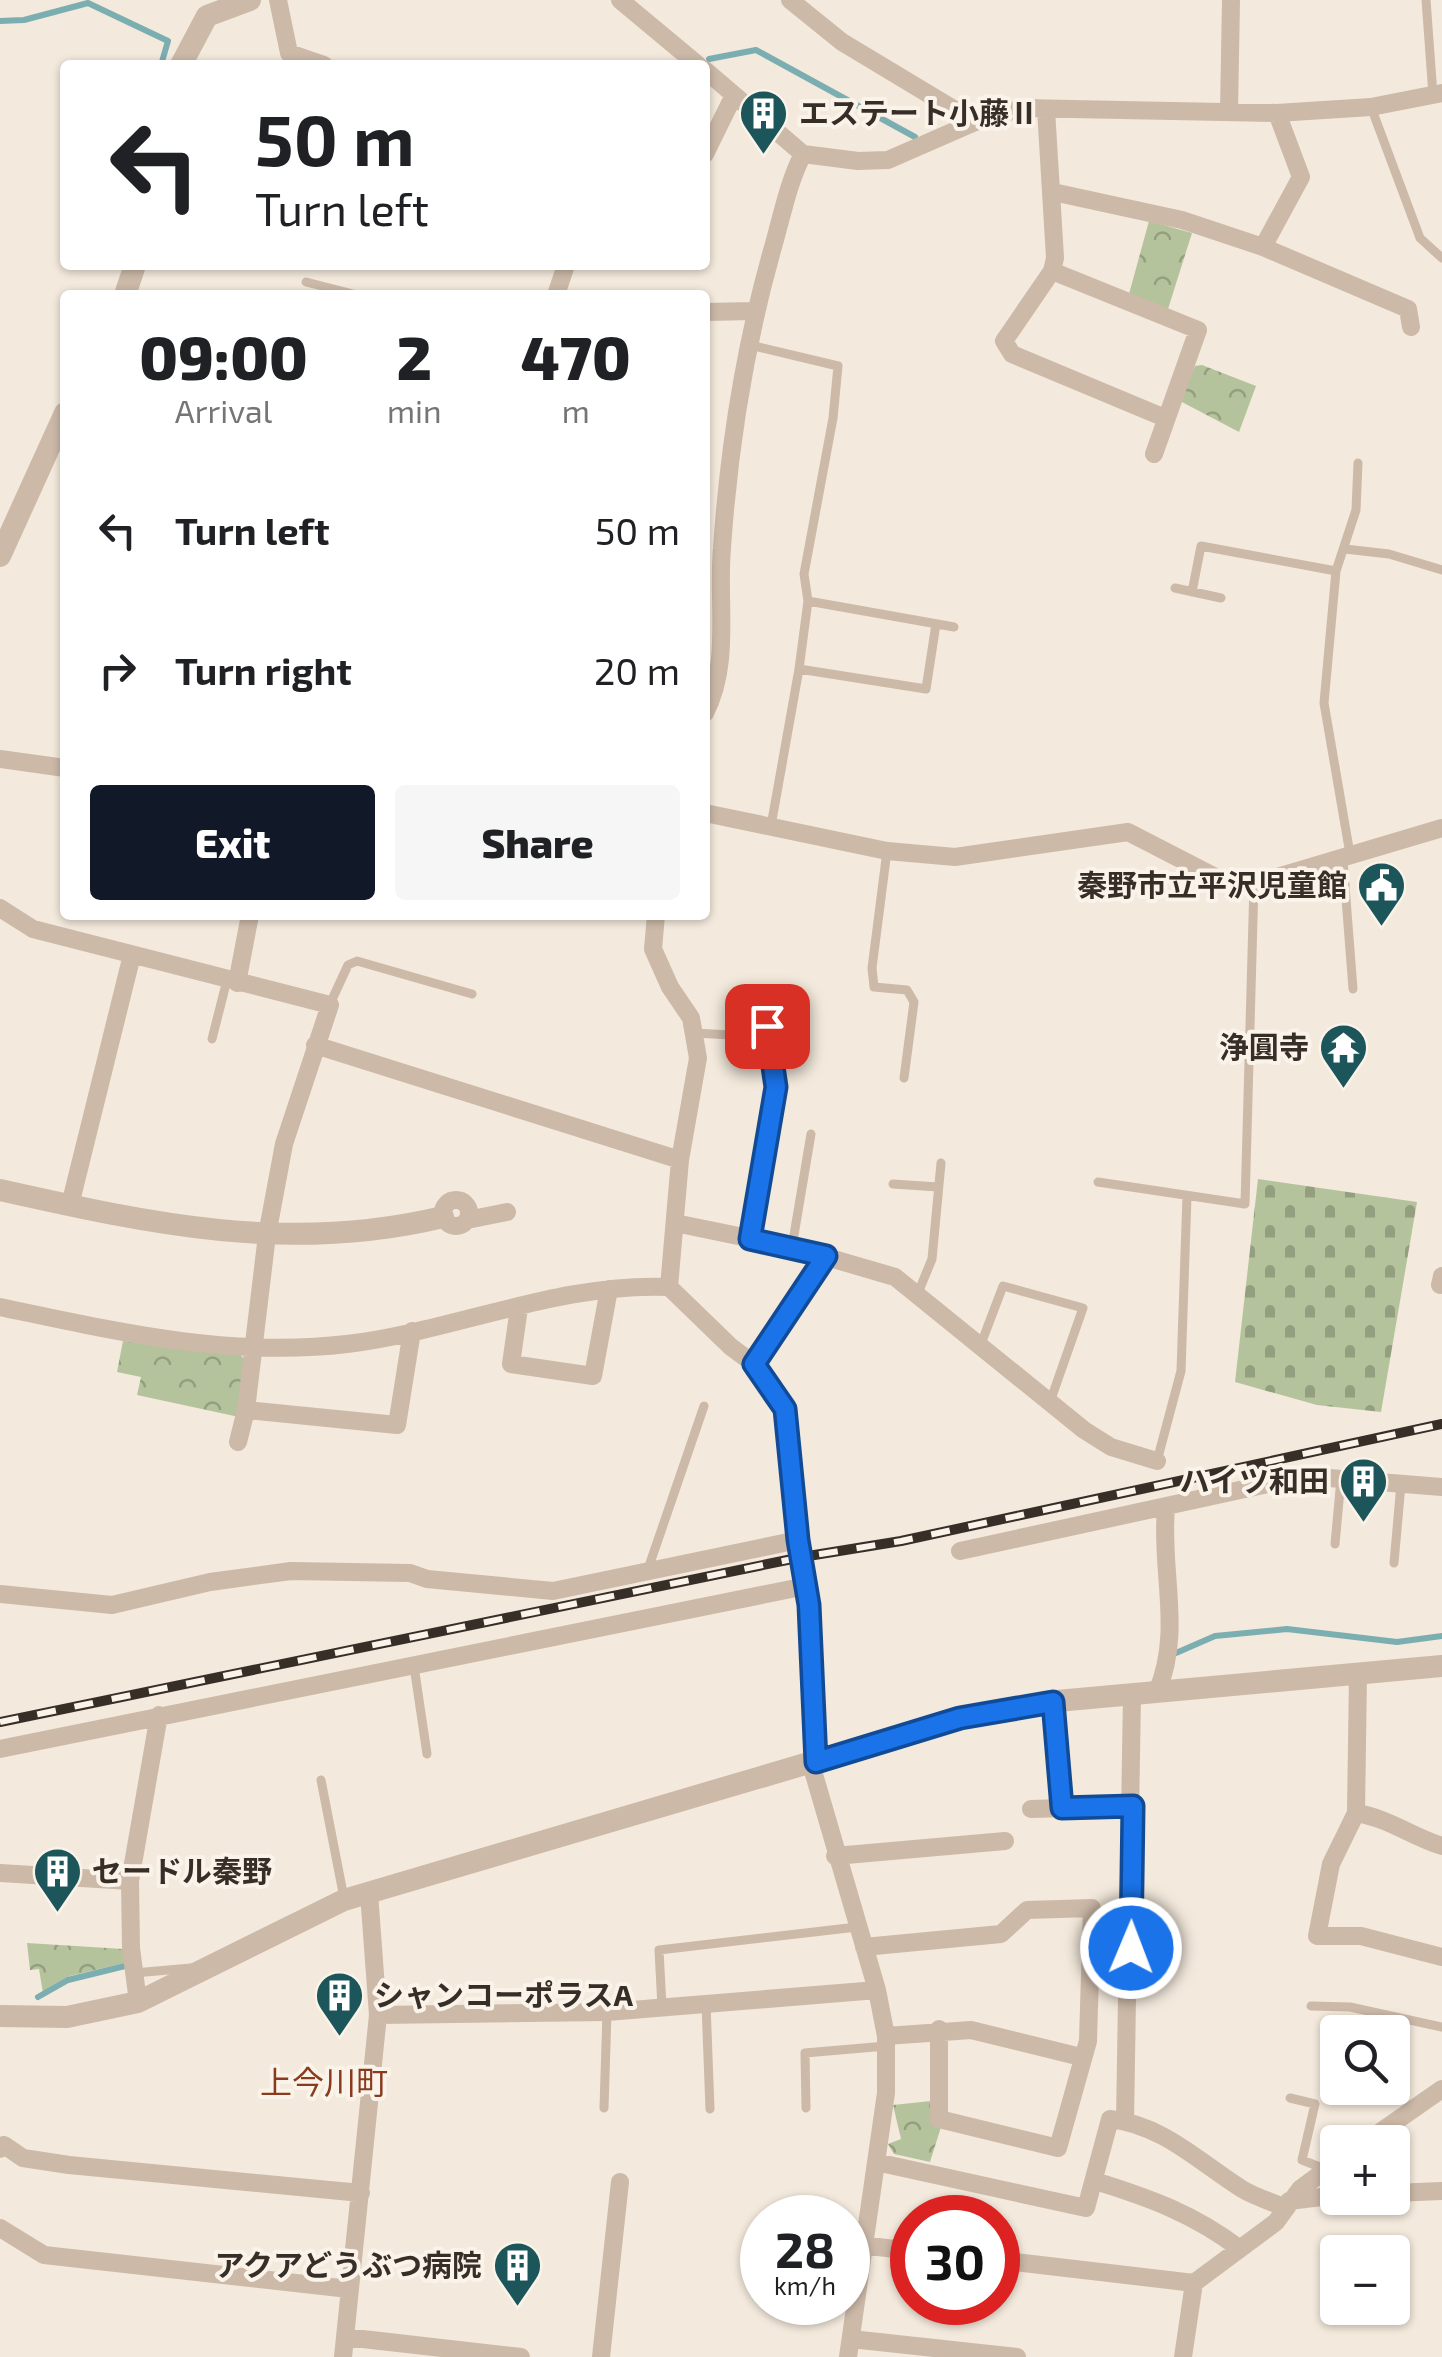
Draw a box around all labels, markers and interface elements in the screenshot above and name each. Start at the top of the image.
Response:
building icon: エステート小藤Ⅱ [738,88,790,156]
place label: エステート小藤Ⅱ [799,94,1039,130]
text: 50 m [255,96,415,180]
icon: left [90,100,220,230]
text: Turn left [255,181,429,235]
text: 09:00 [139,320,308,392]
text: 2 [397,320,432,392]
text: 470 [521,320,631,392]
text: Arrival [175,391,272,429]
text: min [387,391,442,429]
text: m [562,391,590,429]
icon: left [90,503,145,558]
text: Turn left [175,507,330,553]
text: 50 m [595,507,680,553]
icon: right [90,643,145,698]
text: Turn right [175,647,352,693]
text: 20 m [594,647,680,693]
button: Exit [90,785,375,900]
button: Share [395,785,680,900]
public building icon: 秦野市立平沢児童館 [1356,860,1408,928]
place label: 秦野市立平沢児童館 [1077,866,1347,902]
pin [725,984,810,1069]
icon: arrive [740,999,795,1054]
temple icon: 浄圓寺 [1318,1022,1370,1090]
place label: 浄圓寺 [1219,1028,1309,1064]
building icon: ハイツ和田 [1338,1456,1390,1524]
place label: ハイツ和田 [1180,1462,1329,1498]
building icon: セードル秦野 [31,1846,83,1914]
place label: セードル秦野 [92,1852,272,1888]
position arrow [1079,1896,1183,2000]
building icon: シャンコーポラスA [313,1970,365,2038]
place label: シャンコーポラスA [374,1976,633,2012]
map controls [1320,2015,1410,2325]
button: search [1320,2015,1410,2105]
district label: 上今川町 [260,2062,388,2100]
button: + [1320,2125,1410,2215]
speed limit sign: 30 [890,2195,1020,2325]
text: 28 [775,2218,835,2278]
button: − [1320,2235,1410,2325]
building icon: アクアどうぶつ病院 [491,2240,543,2308]
place label: アクアどうぶつ病院 [214,2246,482,2282]
text: km/h [774,2270,836,2300]

